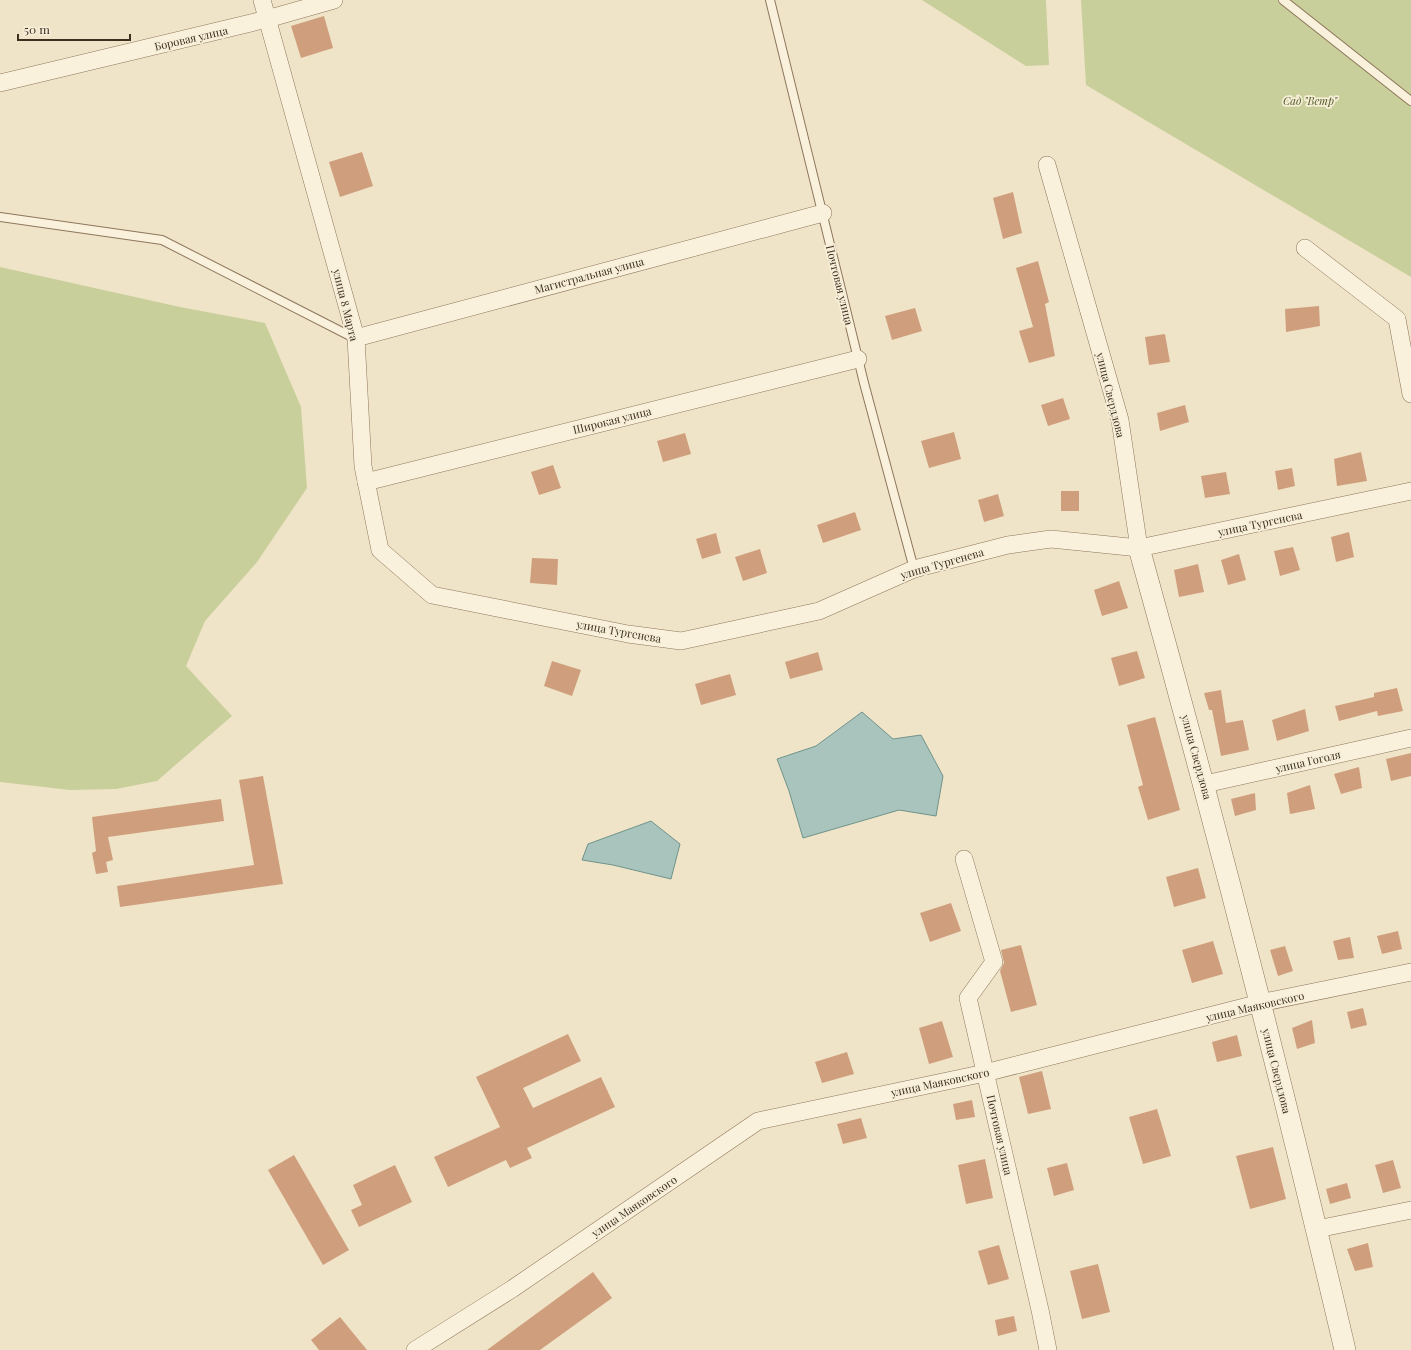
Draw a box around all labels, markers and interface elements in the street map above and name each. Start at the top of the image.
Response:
scale bar [18,16,130,42]
text: 50 m [24,21,50,37]
street label: Боровая улица [153,22,230,54]
park label: Сад "Ветр" [1283,93,1338,108]
street label: Почтовая улица [823,243,857,327]
street label: Магистральная улица [533,253,646,297]
street label: улица 8 Марта [330,266,362,343]
street label: улица Свердлова [1093,350,1129,440]
street label: Широкая улица [571,403,653,437]
street label: улица Тургенева [1216,507,1304,539]
street label: улица Тургенева [898,544,986,582]
street label: улица Тургенева [575,616,663,646]
street label: улица Свердлова [1178,712,1216,802]
street label: улица Гоголя [1273,746,1342,776]
street label: улица Маяковского [1204,987,1305,1025]
street label: улица Свердлова [1259,1026,1295,1116]
street label: улица Маяковского [888,1064,991,1100]
street label: Почтовая улица [983,1093,1017,1177]
street label: улица Маяковского [587,1172,680,1241]

